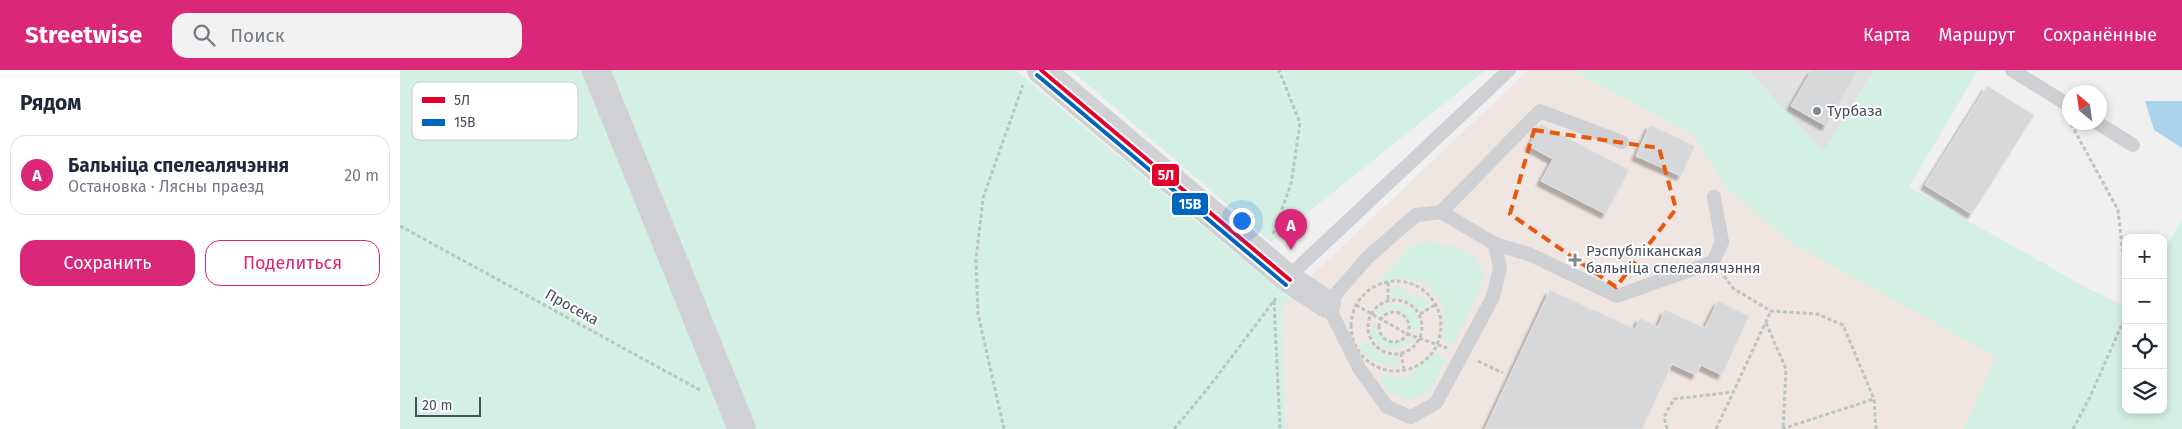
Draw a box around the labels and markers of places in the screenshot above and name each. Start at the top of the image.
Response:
place label: Турбаза [1827,102,1883,120]
marker: Турбаза [1811,105,1823,117]
pin: A [1275,209,1307,250]
place label: Рэспубліканская бальніца спелеалячэння [1586,242,1760,277]
marker: Рэспубліканская бальніца спелеалячэння [1568,253,1582,267]

